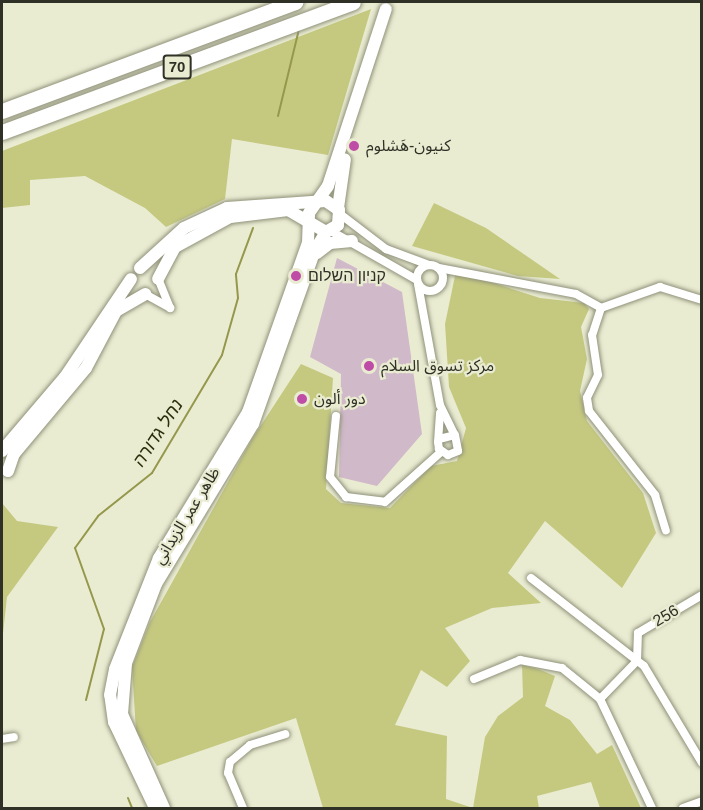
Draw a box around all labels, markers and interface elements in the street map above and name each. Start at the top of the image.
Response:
road number: 70 [162,55,192,79]
place label: كنيون-هَشلوم [366,136,451,156]
marker: كنيون-هَشلوم [347,139,361,153]
place label: קניון השלום [308,266,386,286]
marker: קניון השלום [289,269,303,283]
place label: مركز تسوق السلام [381,356,494,376]
marker: مركز تسوق السلام [362,359,376,373]
place label: دور ألون [314,389,366,409]
marker: دور ألون [295,392,309,406]
water label: נחל גדורה [128,395,188,471]
street label: ظاهر عمر الزيداني [150,464,224,568]
street label: 256 [650,601,682,631]

